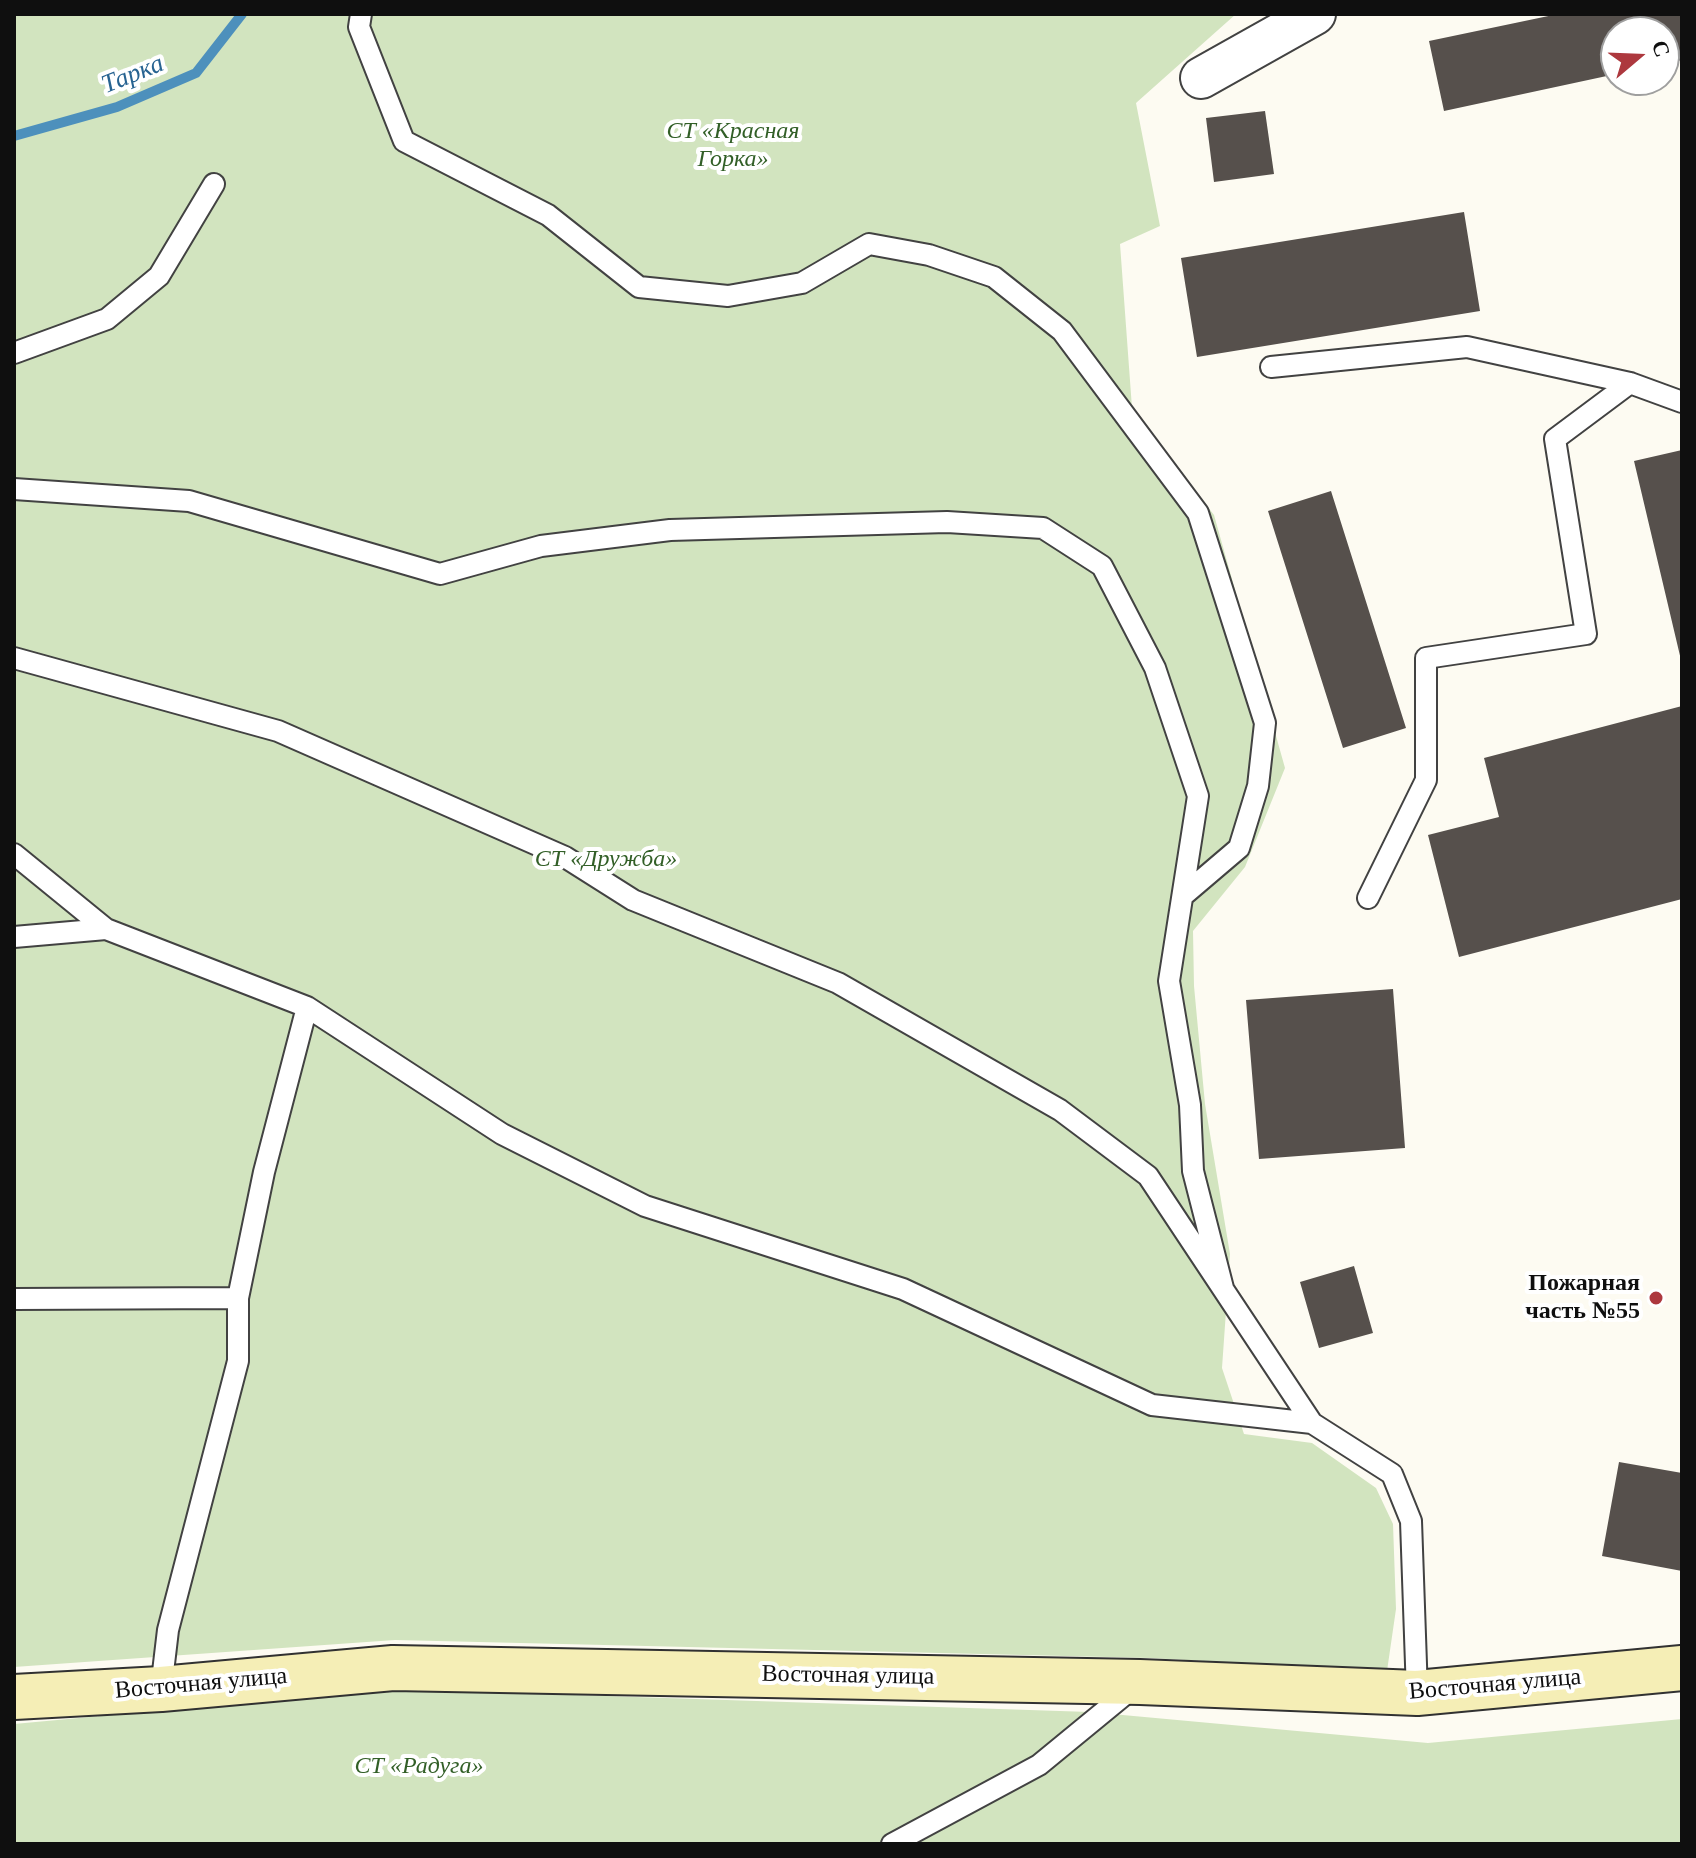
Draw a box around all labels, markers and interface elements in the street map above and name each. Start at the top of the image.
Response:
north arrow [1600,16,1680,96]
text: С [1647,37,1676,60]
water label: Тарка [97,49,169,101]
park label: СТ «Красная Горка» [666,118,800,174]
park label: СТ «Дружба» [535,846,677,874]
place label: Пожарная часть №55 [1525,1270,1640,1326]
marker: Пожарная часть №55 [1647,1289,1665,1307]
street label: Восточная улица [761,1660,935,1692]
street label: Восточная улица [114,1662,288,1706]
street label: Восточная улица [1408,1663,1582,1707]
park label: СТ «Радуга» [355,1753,483,1781]

